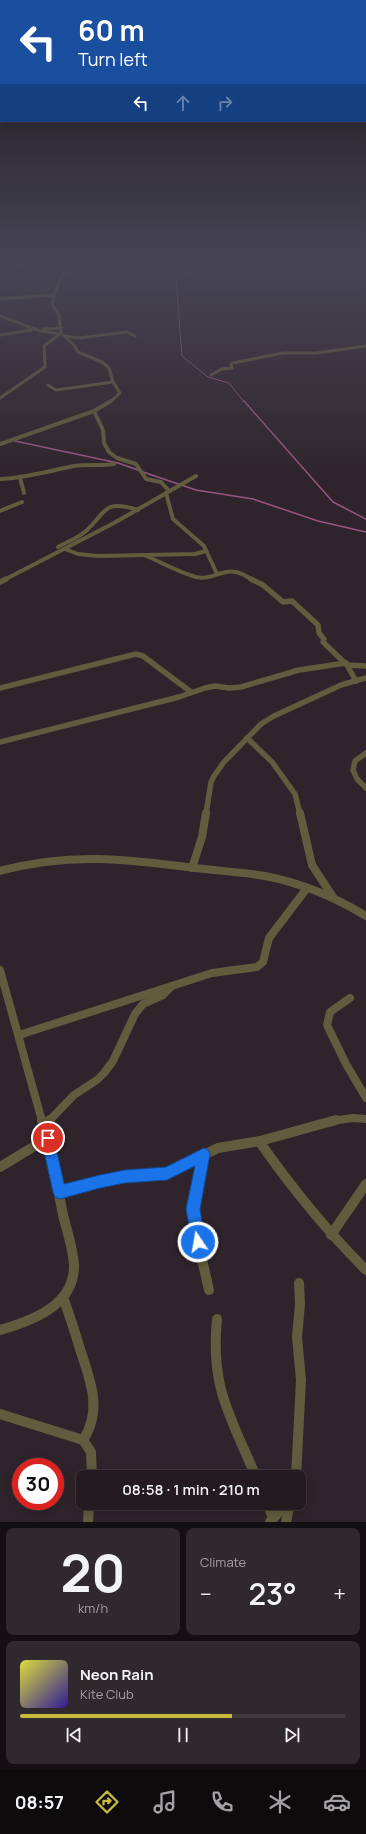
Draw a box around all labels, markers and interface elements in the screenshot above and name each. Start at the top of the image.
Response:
text: 60 m [78,11,145,49]
icon: left [12,16,64,68]
text: Turn left [78,47,148,71]
icon: left [130,92,152,114]
icon: ahead [172,92,194,114]
icon: right [214,92,236,114]
pin [31,1121,65,1155]
icon: arrive [37,1127,59,1149]
position arrow [177,1221,219,1263]
speed limit sign: 30 [12,1458,64,1510]
text: 08:58 · 1 min · 210 m [122,1479,260,1500]
text: 20 [60,1537,126,1608]
text: Climate [200,1553,246,1571]
text: 23° [248,1573,297,1614]
text: − [200,1579,212,1609]
text: + [333,1579,346,1609]
text: km/h [78,1599,108,1617]
text: Neon Rain [80,1664,154,1685]
text: Kite Club [80,1685,134,1703]
icon: previous [63,1724,85,1746]
icon: pause [172,1724,194,1746]
icon: next [281,1724,303,1746]
icon: directions [93,1788,121,1816]
icon: music [151,1788,179,1816]
icon: phone [208,1788,236,1816]
icon: climate [266,1788,294,1816]
icon: car [323,1788,351,1816]
text: 08:57 [15,1790,64,1814]

